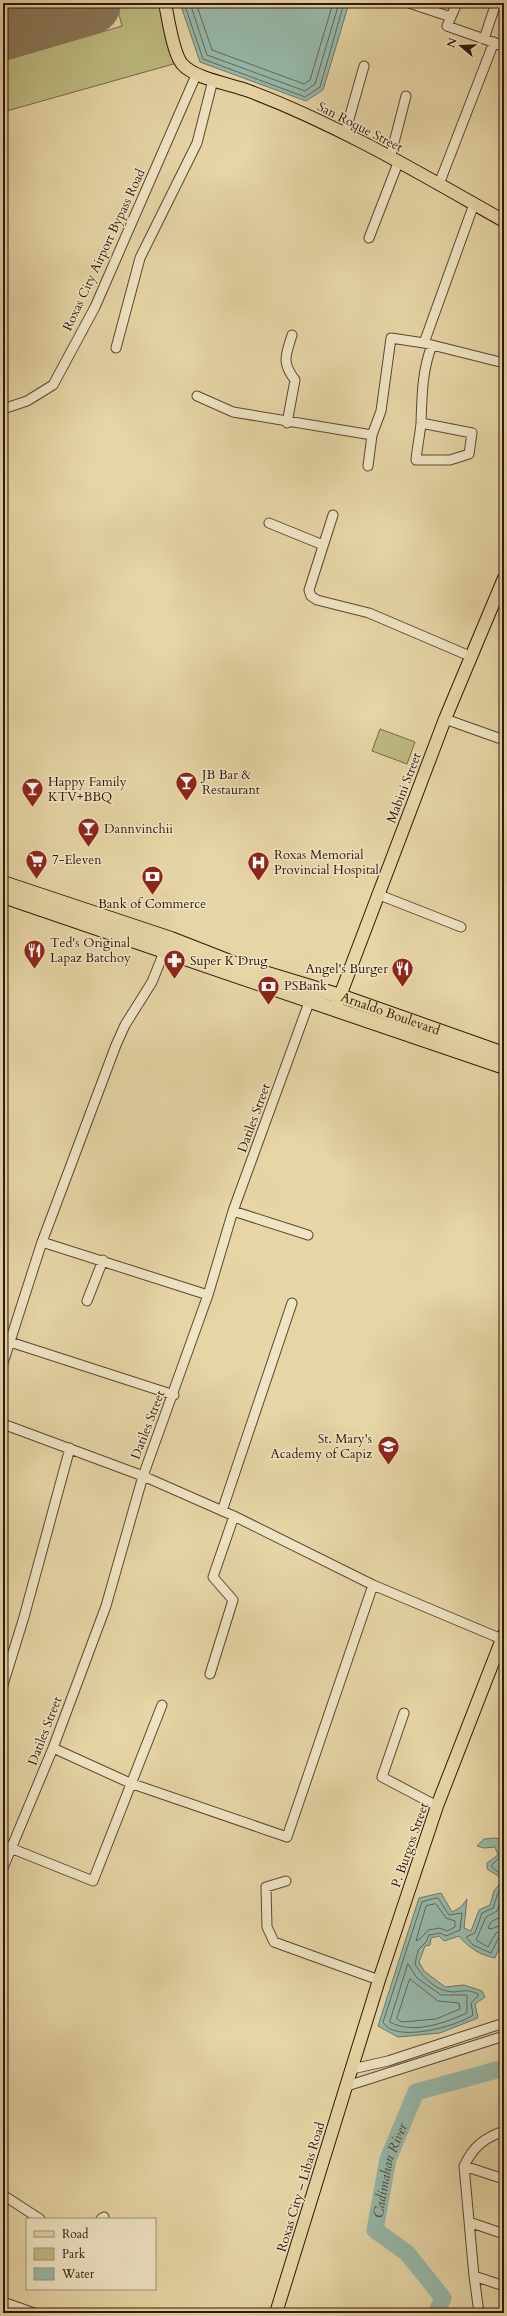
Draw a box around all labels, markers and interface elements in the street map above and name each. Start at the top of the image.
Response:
north arrow [441,26,481,66]
text: N [443,36,461,50]
street label: San Roque Street [314,98,406,156]
street label: Roxas City Airport Bypass Road [58,166,150,334]
street label: Mabini Street [382,750,426,826]
place label: JB Bar & Restaurant [200,766,260,799]
bar icon: JB Bar & Restaurant [173,769,199,802]
place label: Happy Family KTV+BBQ [48,773,127,806]
bar icon: Happy Family KTV+BBQ [20,776,46,809]
bar icon: Dannvinchii [75,816,101,849]
place label: Dannvinchii [104,820,173,838]
place label: Roxas Memorial Provincial Hospital [274,846,380,879]
supermarket icon: 7-Eleven [24,847,50,880]
hospital icon: Roxas Memorial Provincial Hospital [245,849,271,882]
place label: 7-Eleven [52,851,102,869]
bank icon: Bank of Commerce [139,863,165,896]
place label: Bank of Commerce [98,895,206,913]
place label: Ted's Original Lapaz Batchoy [50,934,131,967]
restaurant icon: Ted's Original Lapaz Batchoy [21,937,47,970]
pharmacy icon: Super K Drug [162,948,188,981]
place label: Super K Drug [190,952,268,970]
restaurant icon: Angel's Burger [390,956,416,989]
place label: Angel's Burger [305,960,388,978]
bank icon: PSBank [256,973,282,1006]
place label: PSBank [284,977,327,995]
street label: Arnaldo Boulevard [338,988,442,1040]
street label: Datiles Street [233,1081,275,1155]
street label: Datiles Street [127,1388,169,1462]
place label: St. Mary's Academy of Capiz [271,1430,372,1463]
school or university icon: St. Mary's Academy of Capiz [375,1433,401,1466]
street label: Datiles Street [24,1694,66,1768]
street label: P. Burgos Street [387,1800,433,1890]
street label: Roxas City – Libas Road [273,2120,329,2254]
water label: Cadimahan River [368,2120,412,2219]
legend [26,2218,156,2290]
text: Road [62,2226,89,2242]
text: Park [62,2246,86,2262]
text: Water [61,2266,95,2282]

